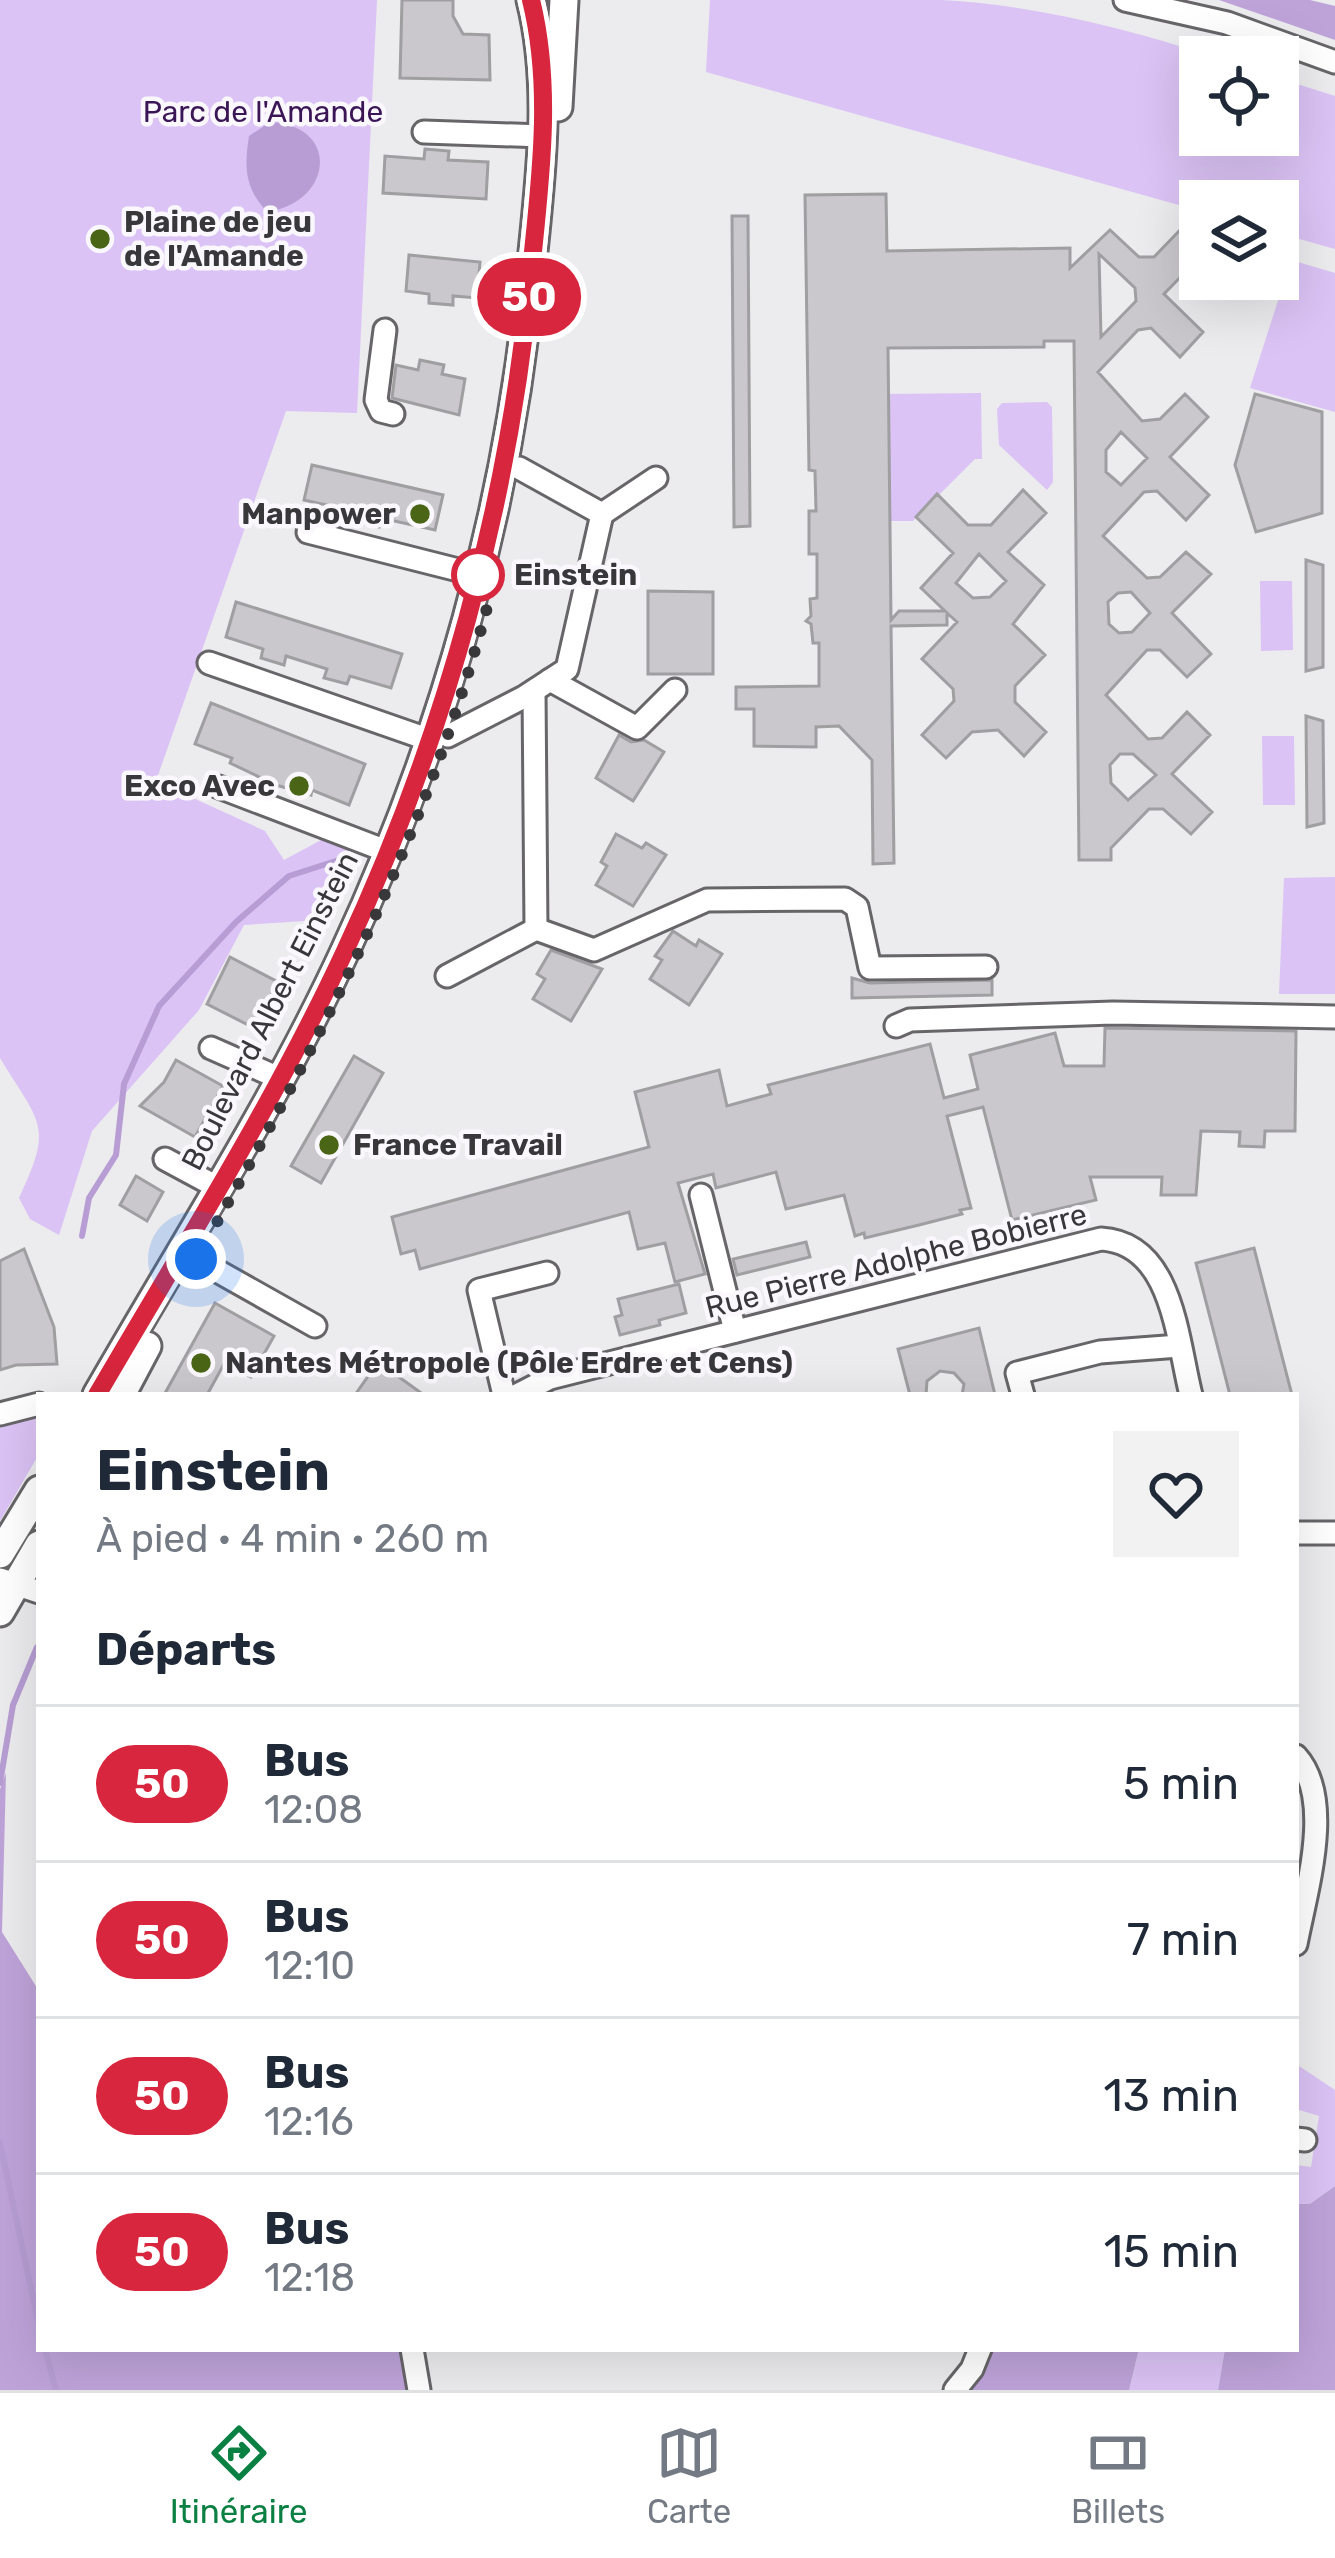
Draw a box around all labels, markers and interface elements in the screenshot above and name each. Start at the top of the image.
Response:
map controls [1179,36,1299,300]
button: locate [1179,36,1299,156]
park label: Parc de l'Amande [143,94,383,130]
button: layers [1179,180,1299,300]
place label: Plaine de jeu de l'Amande [124,204,312,274]
marker: Plaine de jeu de l'Amande [87,226,113,252]
line badge: 50 [475,258,583,336]
text: 50 [501,272,557,322]
place label: Manpower [241,496,396,532]
marker: Manpower [407,501,433,527]
marker: Einstein [453,550,503,600]
place label: Einstein [514,557,637,593]
place label: Exco Avec [124,768,275,804]
marker: Exco Avec [286,773,312,799]
street label: Boulevard Albert Einstein [174,846,366,1176]
place label: France Travail [353,1127,563,1163]
marker: France Travail [316,1132,342,1158]
street label: Rue Pierre Adolphe Bobierre [701,1196,1091,1326]
your location [166,1229,226,1289]
place label: Nantes Métropole (Pôle Erdre et Cens) [225,1345,793,1381]
marker: Nantes Métropole (Pôle Erdre et Cens) [188,1350,214,1376]
button: heart [1113,1431,1239,1557]
text: Einstein [96,1437,330,1504]
text: À pied · 4 min · 260 m [96,1516,489,1562]
text: Départs [96,1623,276,1676]
text: Bus [264,1734,349,1787]
text: 5 min [1123,1757,1239,1810]
text: 50 [134,1759,190,1809]
text: 12:08 [264,1787,363,1833]
text: Bus [264,1890,349,1943]
text: 7 min [1127,1913,1239,1966]
text: 50 [134,1915,190,1965]
text: 12:10 [264,1943,355,1989]
text: Bus [264,2046,349,2099]
text: 13 min [1104,2069,1239,2122]
text: 50 [134,2071,190,2121]
text: 12:16 [264,2099,354,2145]
text: Bus [264,2202,349,2255]
text: 15 min [1104,2225,1239,2278]
text: 50 [134,2227,190,2277]
text: 12:18 [264,2255,355,2301]
tab: Itinéraire [170,2420,307,2531]
tab: Carte [647,2420,731,2531]
tab: Billets [1071,2420,1165,2531]

